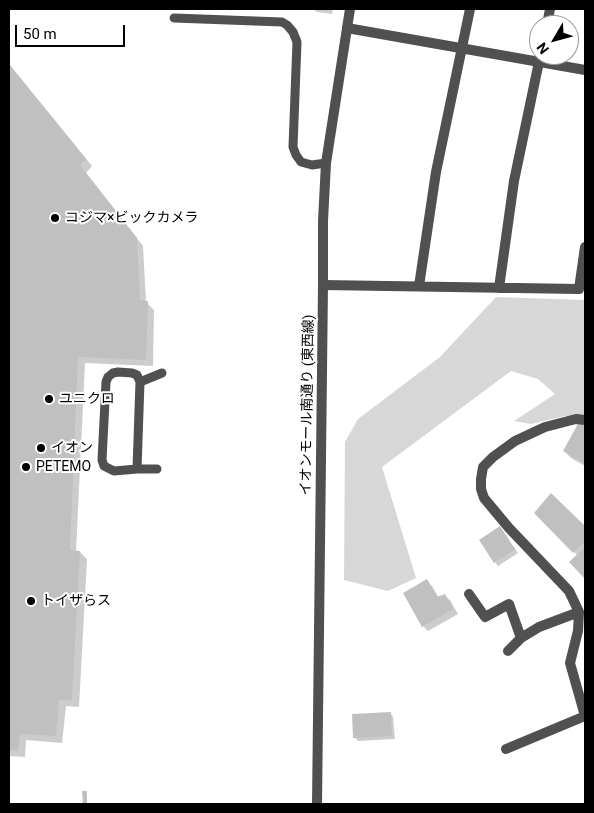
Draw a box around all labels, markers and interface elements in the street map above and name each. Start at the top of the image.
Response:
scale bar [18,15,128,47]
north arrow [529,15,579,65]
text: 50 m [23,25,57,43]
text: N [533,40,552,57]
place label: コジマ×ビックカメラ [65,210,198,226]
marker: コジマ×ビックカメラ [49,212,61,224]
street label: イオンモール南通り (東西線) [298,314,318,496]
place label: ユニクロ [59,391,115,407]
marker: ユニクロ [43,393,55,405]
place label: イオン [51,440,93,456]
marker: イオン [35,442,47,454]
place label: PETEMO [36,459,91,475]
marker: PETEMO [20,461,32,473]
place label: トイザらス [41,593,111,609]
marker: トイザらス [25,595,37,607]

